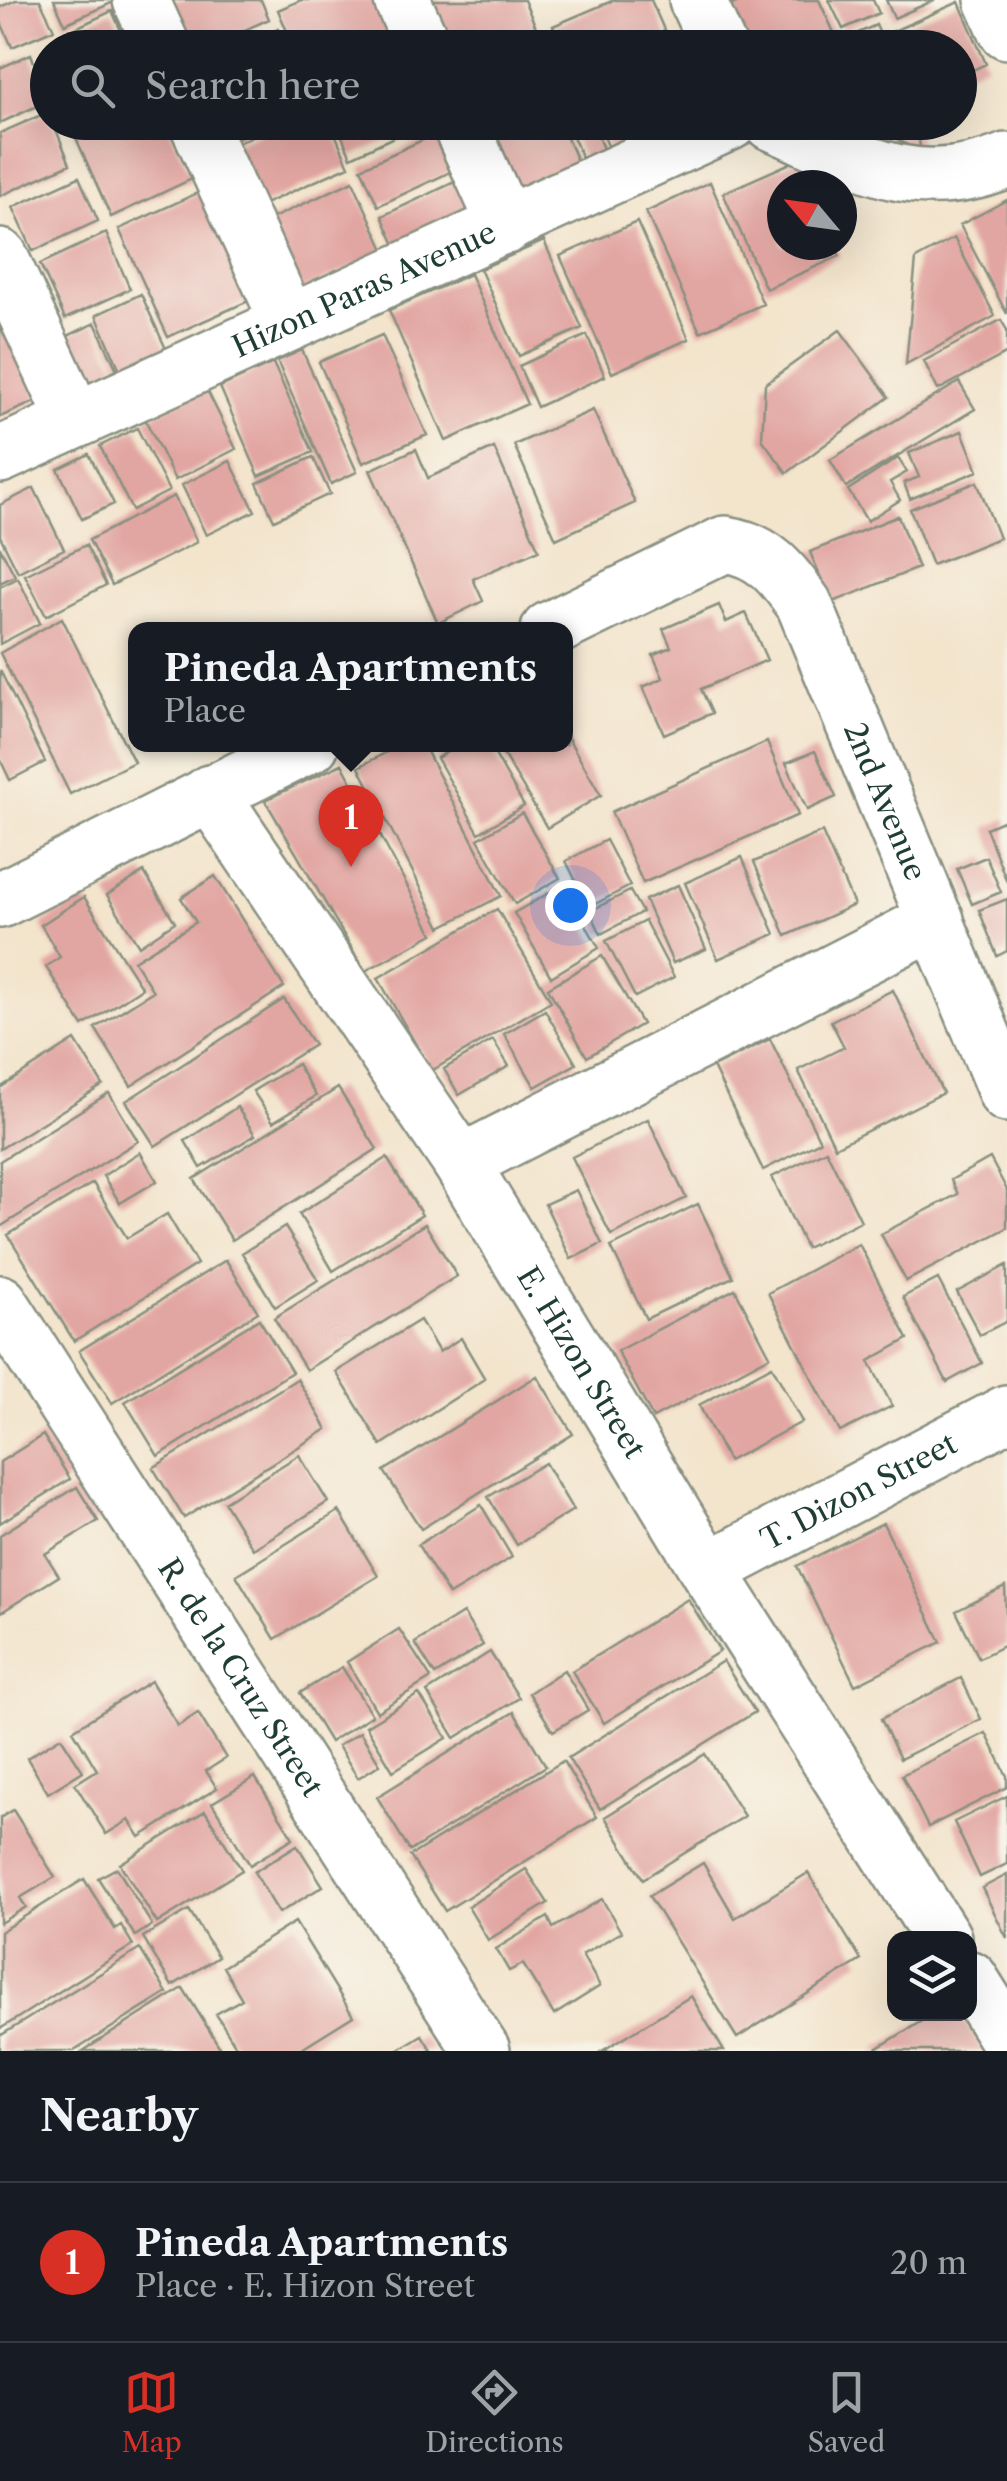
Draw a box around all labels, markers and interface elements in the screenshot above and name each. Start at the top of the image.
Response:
search box [30,30,977,140]
icon: search [65,58,120,113]
text: Search here [145,62,360,109]
north arrow [767,170,857,260]
street label: Hizon Paras Avenue [226,213,502,365]
popup [128,622,573,752]
text: Pineda Apartments [164,644,537,691]
text: Place [164,691,246,730]
street label: 2nd Avenue [836,717,935,886]
pin: 1 [318,784,384,867]
your location [545,880,596,931]
street label: E. Hizon Street [510,1260,654,1465]
street label: T. Dizon Street [754,1424,963,1558]
street label: R. de la Cruz Street [151,1551,332,1804]
map controls [887,1931,977,2021]
button: layers [887,1931,977,2021]
text: Nearby [40,2090,198,2142]
text: Pineda Apartments [135,2219,508,2266]
text: 1 [65,2243,80,2282]
text: 20 m [890,2243,967,2282]
text: Place · E. Hizon Street [135,2266,475,2305]
tab: Map [122,2365,182,2459]
tab: Directions [425,2365,564,2459]
tab: Saved [807,2365,885,2459]

